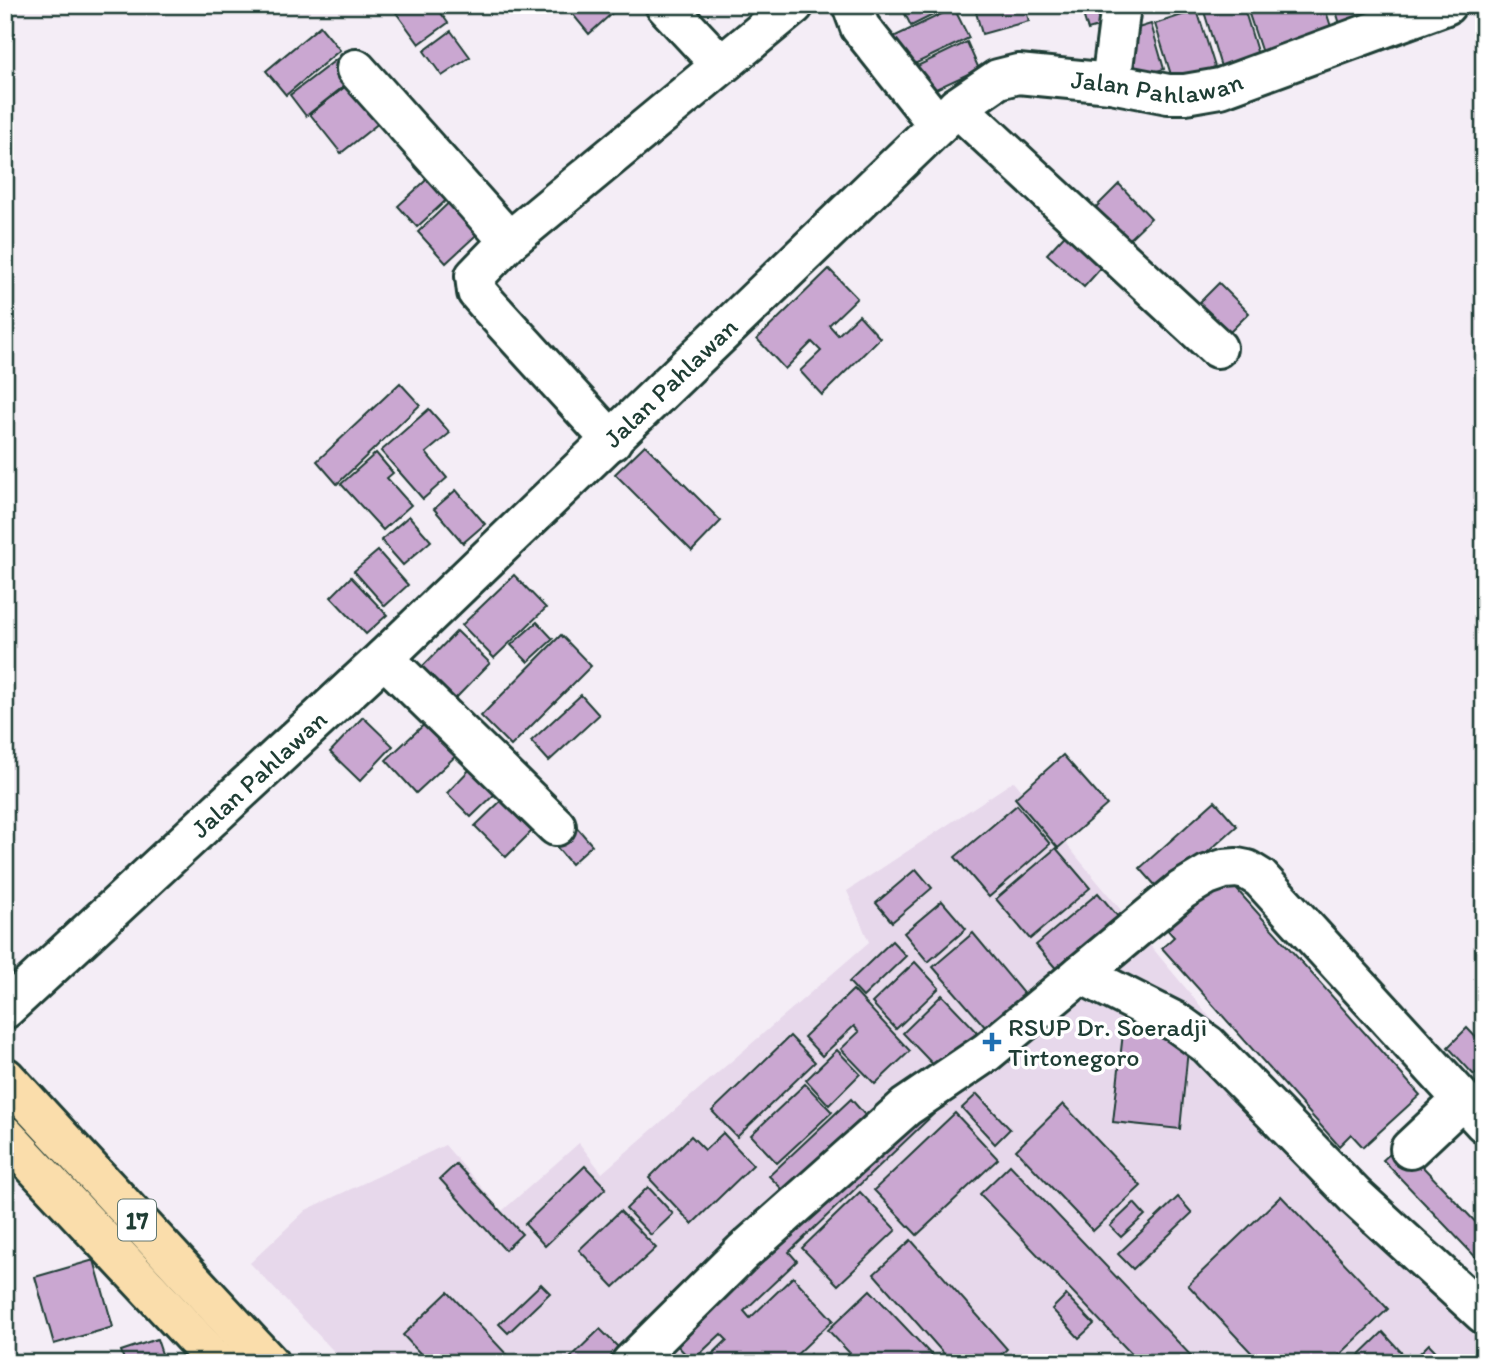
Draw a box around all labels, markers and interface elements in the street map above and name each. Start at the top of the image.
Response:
street label: Jalan Pahlawan [1069,63,1248,110]
street label: Jalan Pahlawan [597,311,744,454]
street label: Jalan Pahlawan [184,703,334,845]
place label: RSUP Dr. Soeradji Tirtonegoro [1008,1011,1207,1073]
marker: RSUP Dr. Soeradji Tirtonegoro [982,1032,1002,1052]
road number: 17 [118,1200,156,1240]

